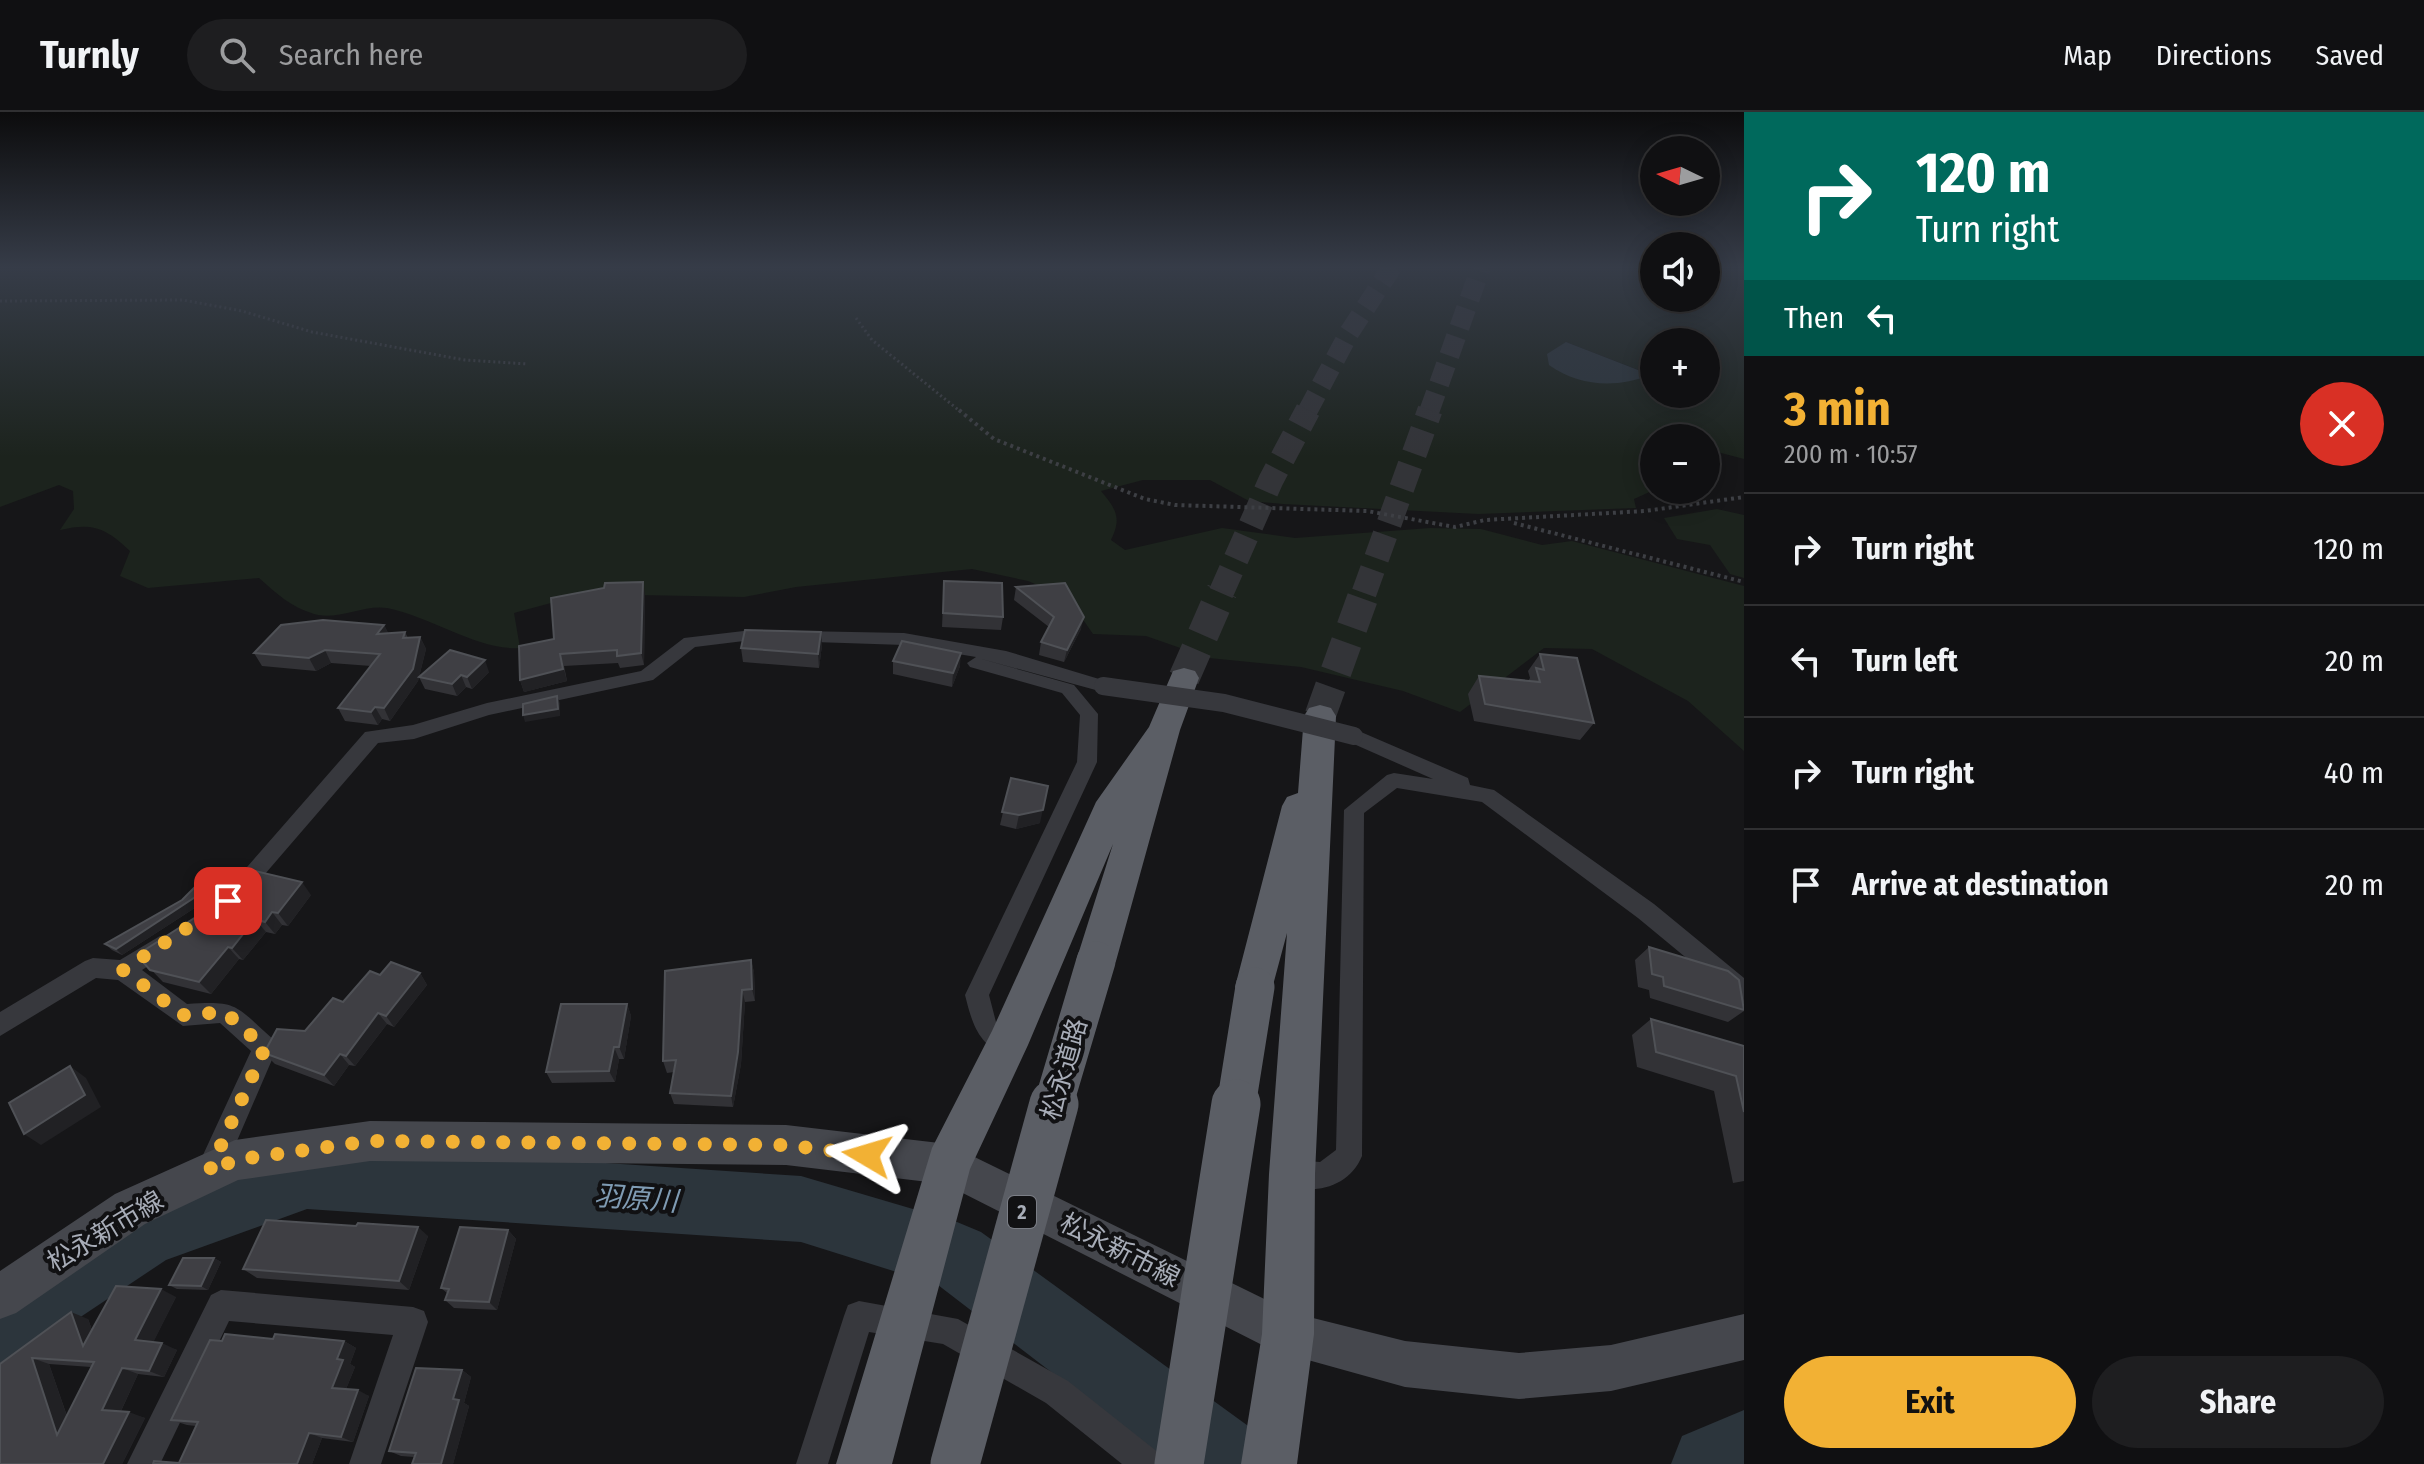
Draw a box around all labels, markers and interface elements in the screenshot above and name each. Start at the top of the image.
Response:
search box [187,19,747,91]
text: Turnly [40,32,139,78]
icon: search [215,33,259,77]
text: Search here [279,37,423,73]
text: Map [2063,39,2112,72]
text: Directions [2156,39,2272,72]
text: Saved [2316,39,2384,72]
north arrow [1640,136,1720,216]
map controls [1640,136,1720,504]
text: 120 m [1916,140,2051,207]
icon: right [1784,144,1888,248]
text: Turn right [1916,208,2059,252]
button: sound [1640,232,1720,312]
icon: left [1860,296,1904,340]
text: Then [1784,300,1844,336]
button: + [1640,328,1720,408]
text: 3 min [1784,380,1891,438]
button: close [2300,382,2384,466]
button: − [1640,424,1720,504]
text: 200 m · 10:57 [1784,439,1918,470]
icon: right [1784,527,1828,571]
text: Turn right [1852,531,1974,567]
text: 120 m [2313,531,2384,567]
icon: left [1784,639,1828,683]
text: Turn left [1852,643,1958,679]
text: 20 m [2325,643,2384,679]
icon: right [1784,751,1828,795]
text: Turn right [1852,755,1974,791]
text: 40 m [2324,755,2384,791]
icon: arrive [1784,863,1828,907]
pin [194,867,262,935]
text: Arrive at destination [1852,867,2109,903]
text: 20 m [2325,867,2384,903]
icon: arrive [206,879,250,923]
street label: 松永道路 [1035,1015,1094,1123]
position arrow [825,1113,909,1197]
water label: 羽原川 [593,1179,682,1218]
street label: 松永新市線 [42,1185,169,1278]
road number: 2 [1008,1196,1036,1228]
street label: 松永新市線 [1055,1207,1185,1294]
button: Exit [1784,1356,2076,1448]
button: Share [2092,1356,2384,1448]

